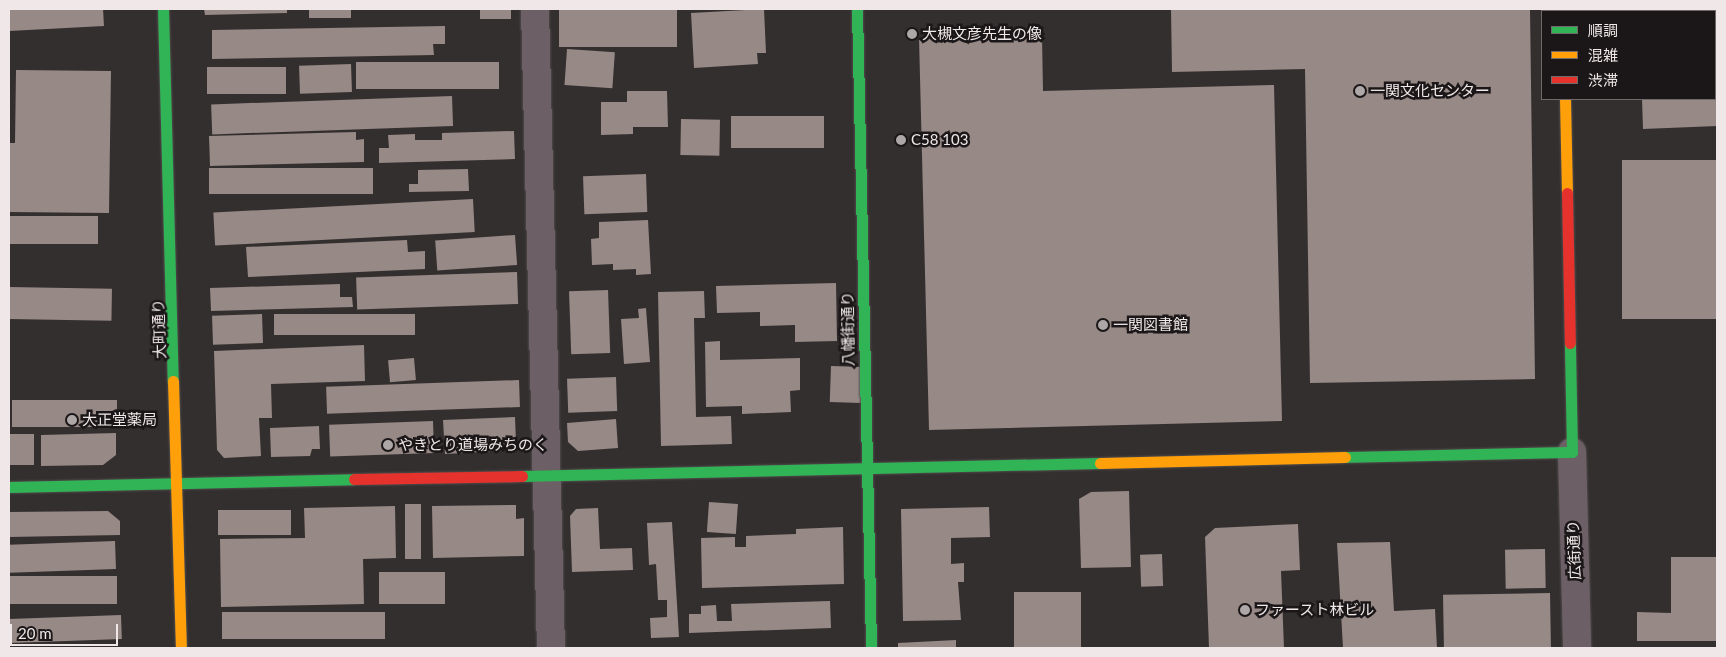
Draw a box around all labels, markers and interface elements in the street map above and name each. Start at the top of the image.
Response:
legend [1541,10,1716,100]
text: 順調 [1588,21,1618,39]
place label: 大槻文彦先生の像 [922,25,1042,43]
marker: 大槻文彦先生の像 [906,28,918,40]
text: 混雑 [1588,46,1618,64]
text: 渋滞 [1588,71,1618,89]
place label: 一関文化センター [1370,82,1490,100]
marker: 一関文化センター [1354,85,1366,97]
place label: C58 103 [911,131,968,149]
marker: C58 103 [895,134,907,146]
street label: 八幡街通り [838,291,858,367]
street label: 大町通り [149,299,169,359]
place label: 一関図書館 [1113,316,1188,334]
marker: 一関図書館 [1097,319,1109,331]
place label: 大正堂薬局 [82,411,157,429]
marker: 大正堂薬局 [66,414,78,426]
place label: やきとり道場みちのく [398,436,548,454]
marker: やきとり道場みちのく [382,439,394,451]
street label: 広街通り [1564,520,1584,580]
place label: ファースト林ビル [1255,601,1375,619]
marker: ファースト林ビル [1239,604,1251,616]
scale bar [12,614,120,646]
text: 20 m [18,624,52,642]

